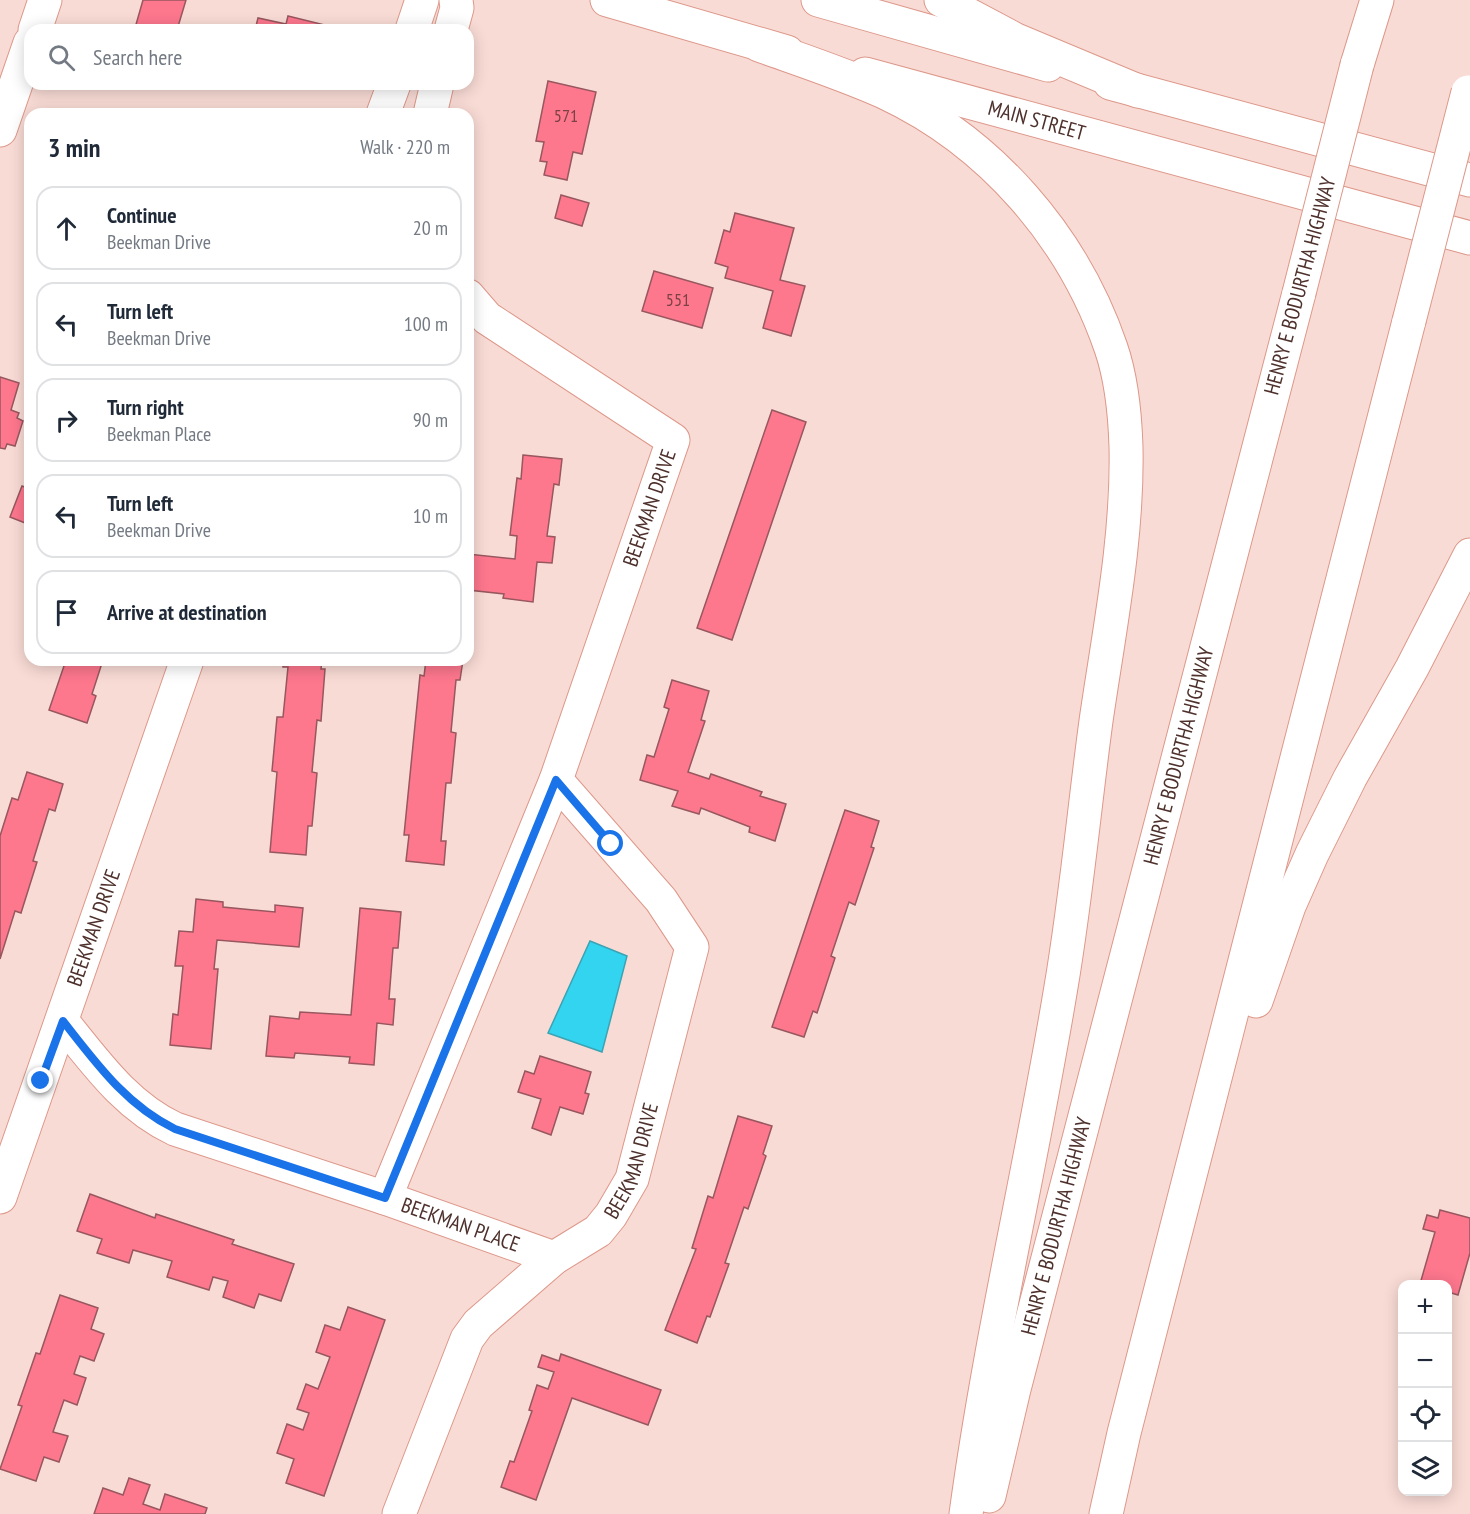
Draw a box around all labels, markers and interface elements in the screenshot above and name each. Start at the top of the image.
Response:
search box [24,24,474,90]
icon: search [45,41,78,74]
text: Search here [93,43,182,71]
street label: MAIN STREET [985,94,1089,146]
house number: 571 [554,104,578,127]
text: 3 min [48,131,101,164]
text: Walk · 220 m [360,134,450,160]
street label: HENRY E BODURTHA HIGHWAY [1257,174,1342,398]
text: Continue [107,201,177,229]
icon: ahead [50,212,83,245]
text: 20 m [413,215,448,241]
text: Beekman Drive [107,229,211,255]
house number: 551 [666,288,690,311]
text: Turn left [107,297,173,325]
icon: left [50,308,83,341]
text: 100 m [404,311,448,337]
text: Beekman Drive [107,325,211,351]
text: Turn right [107,393,184,421]
icon: right [50,404,83,437]
text: 90 m [413,407,448,433]
text: Beekman Place [107,421,211,447]
street label: BEEKMAN DRIVE [616,446,682,570]
text: Turn left [107,489,173,517]
icon: left [50,500,83,533]
text: 10 m [413,503,448,529]
text: Beekman Drive [107,517,211,543]
icon: arrive [50,596,83,629]
text: Arrive at destination [107,598,267,626]
street label: HENRY E BODURTHA HIGHWAY [1137,643,1220,868]
route start [597,830,623,856]
street label: BEEKMAN DRIVE [60,866,126,990]
route end [27,1067,53,1093]
street label: BEEKMAN DRIVE [598,1100,664,1224]
street label: HENRY E BODURTHA HIGHWAY [1015,1114,1097,1338]
street label: BEEKMAN PLACE [398,1191,524,1258]
map controls [1398,1280,1452,1496]
button: + [1398,1280,1452,1334]
button: − [1398,1334,1452,1388]
button: locate [1398,1388,1452,1442]
button: layers [1398,1442,1452,1496]

